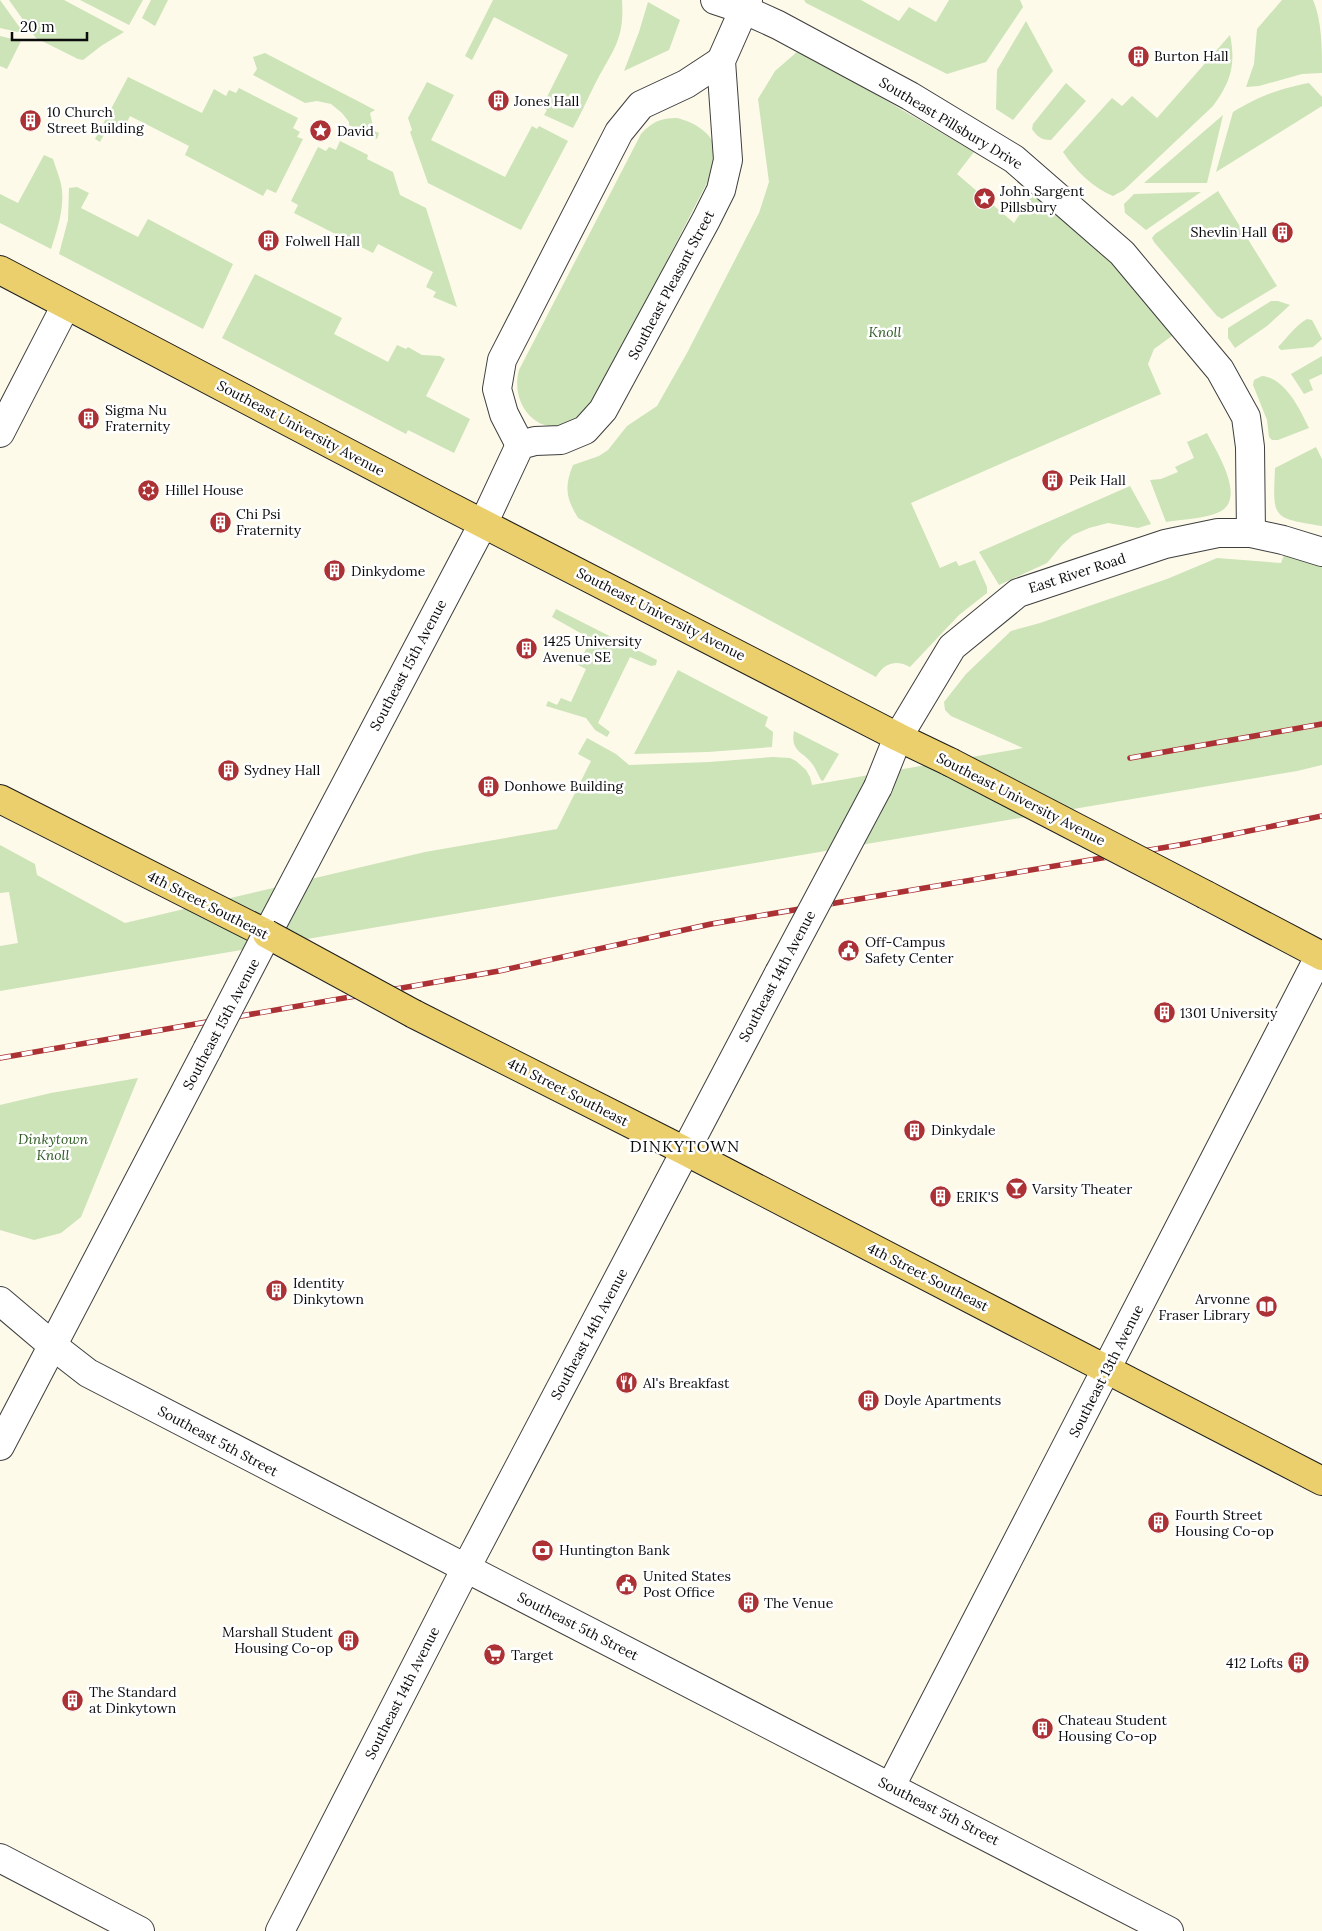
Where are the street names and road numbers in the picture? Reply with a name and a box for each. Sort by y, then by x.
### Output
street label: Southeast Pillsbury Drive [876,73,1026,173]
street label: Southeast Pleasant Street [624,207,718,363]
street label: Southeast University Avenue [214,376,388,480]
street label: East River Road [1026,549,1128,597]
street label: Southeast University Avenue [574,564,749,665]
street label: Southeast 15th Avenue [366,596,450,734]
street label: Southeast University Avenue [934,749,1109,850]
street label: 4th Street Southeast [144,867,272,944]
street label: Southeast 14th Avenue [735,907,819,1045]
street label: Southeast 15th Avenue [179,955,263,1093]
street label: 4th Street Southeast [504,1054,632,1131]
street label: 4th Street Southeast [864,1239,992,1316]
street label: Southeast 14th Avenue [547,1265,631,1403]
street label: Southeast 13th Avenue [1065,1301,1147,1440]
street label: Southeast 5th Street [155,1402,282,1481]
street label: Southeast 5th Street [514,1588,642,1665]
street label: Southeast 14th Avenue [361,1623,443,1762]
street label: Southeast 5th Street [875,1773,1003,1850]

